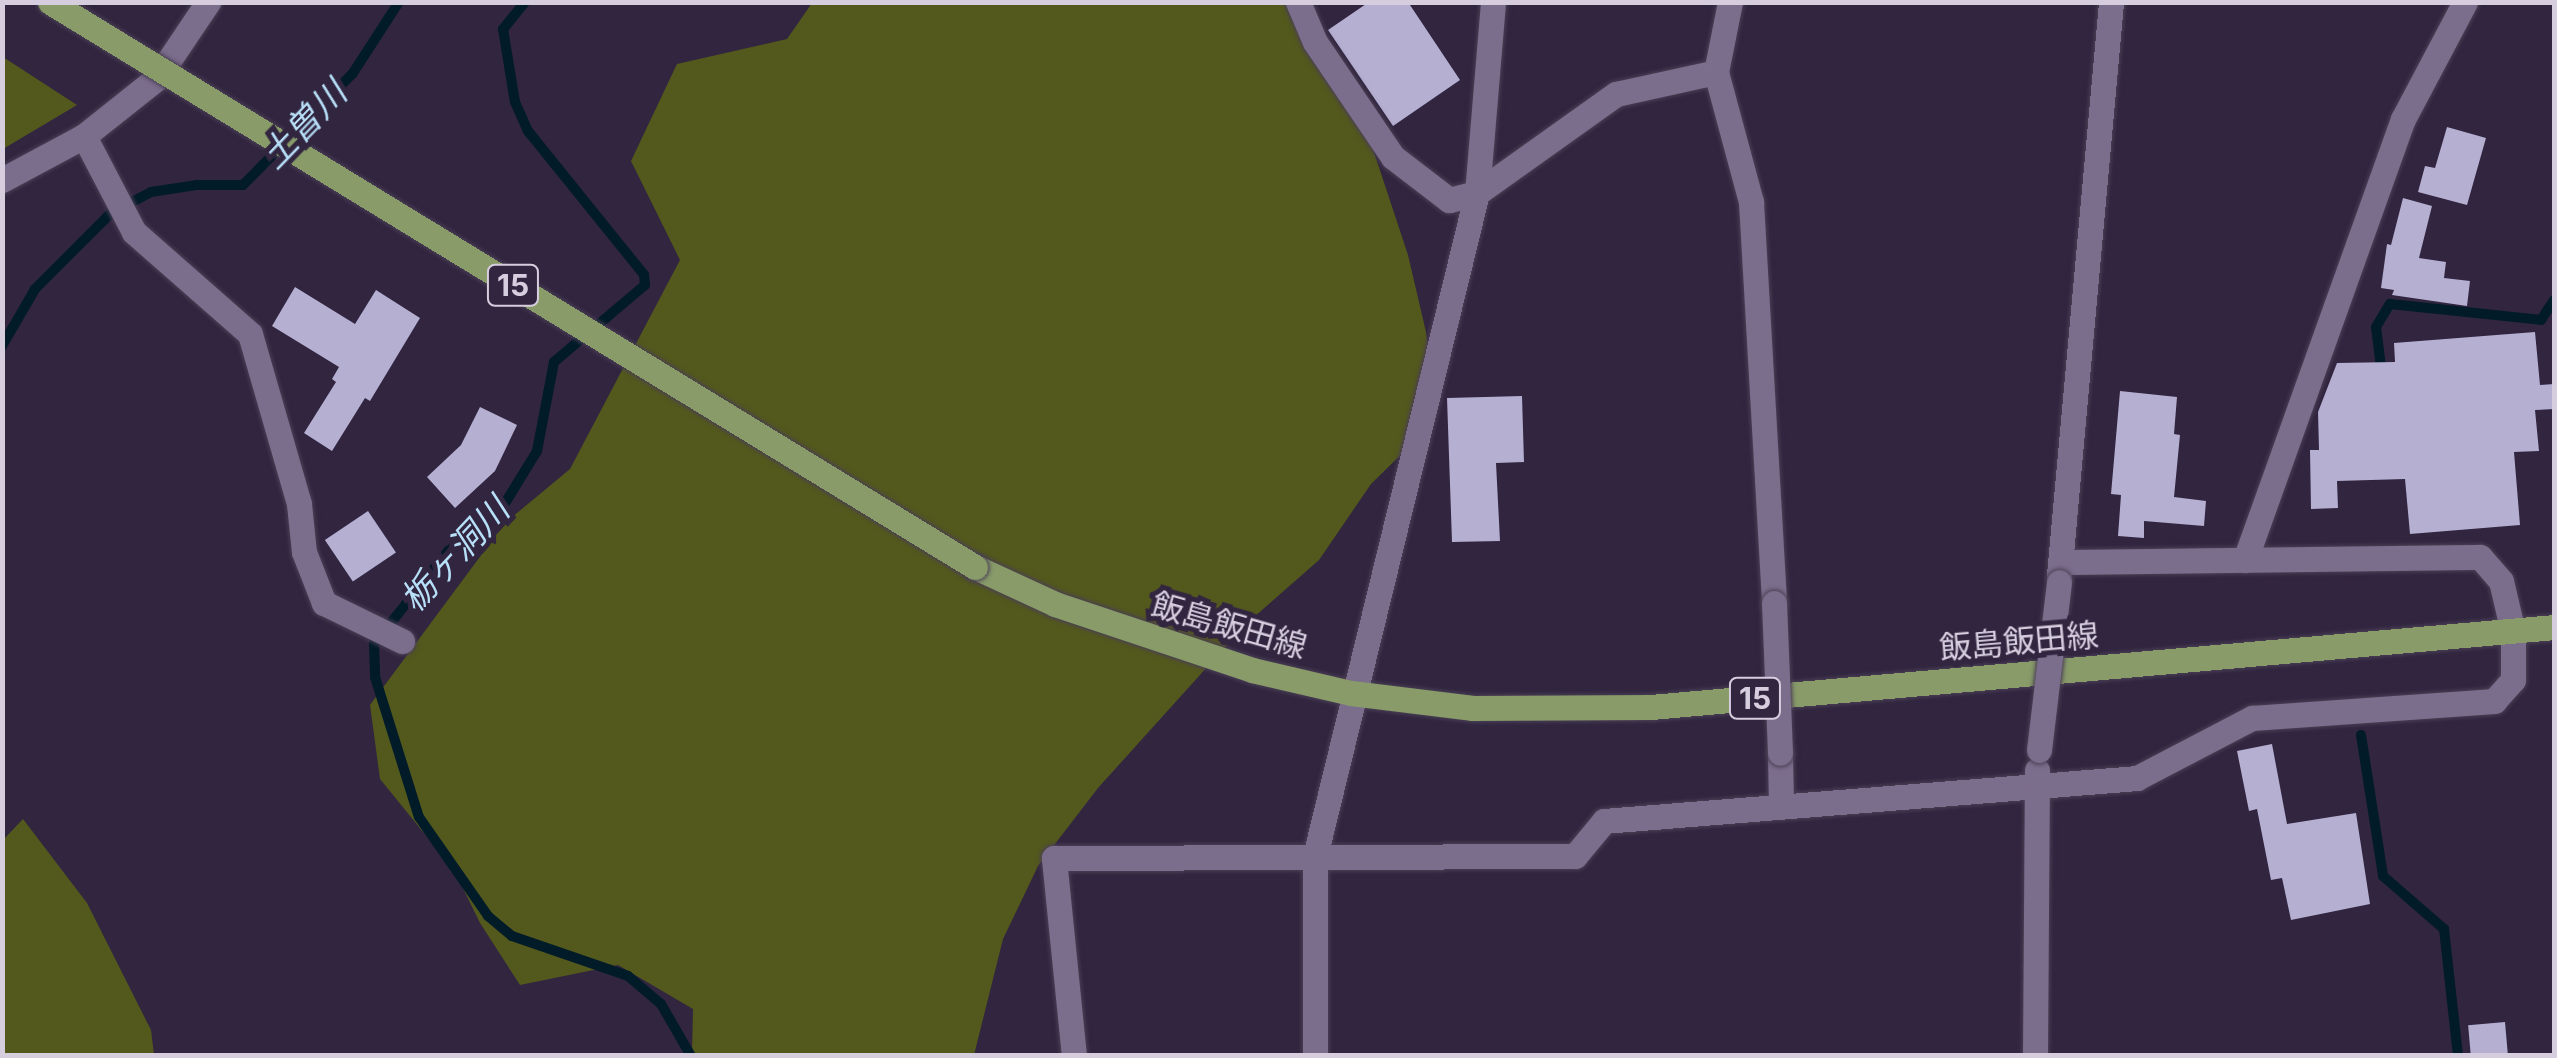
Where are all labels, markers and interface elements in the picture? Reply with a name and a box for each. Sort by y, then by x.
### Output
water label: 土曽川 [251,72,355,176]
road number: 15 [486,260,540,310]
water label: 栃ヶ洞川 [391,488,517,620]
street label: 飯島飯田線 [1147,585,1311,667]
street label: 飯島飯田線 [1938,616,2100,668]
road number: 15 [1728,673,1782,723]

